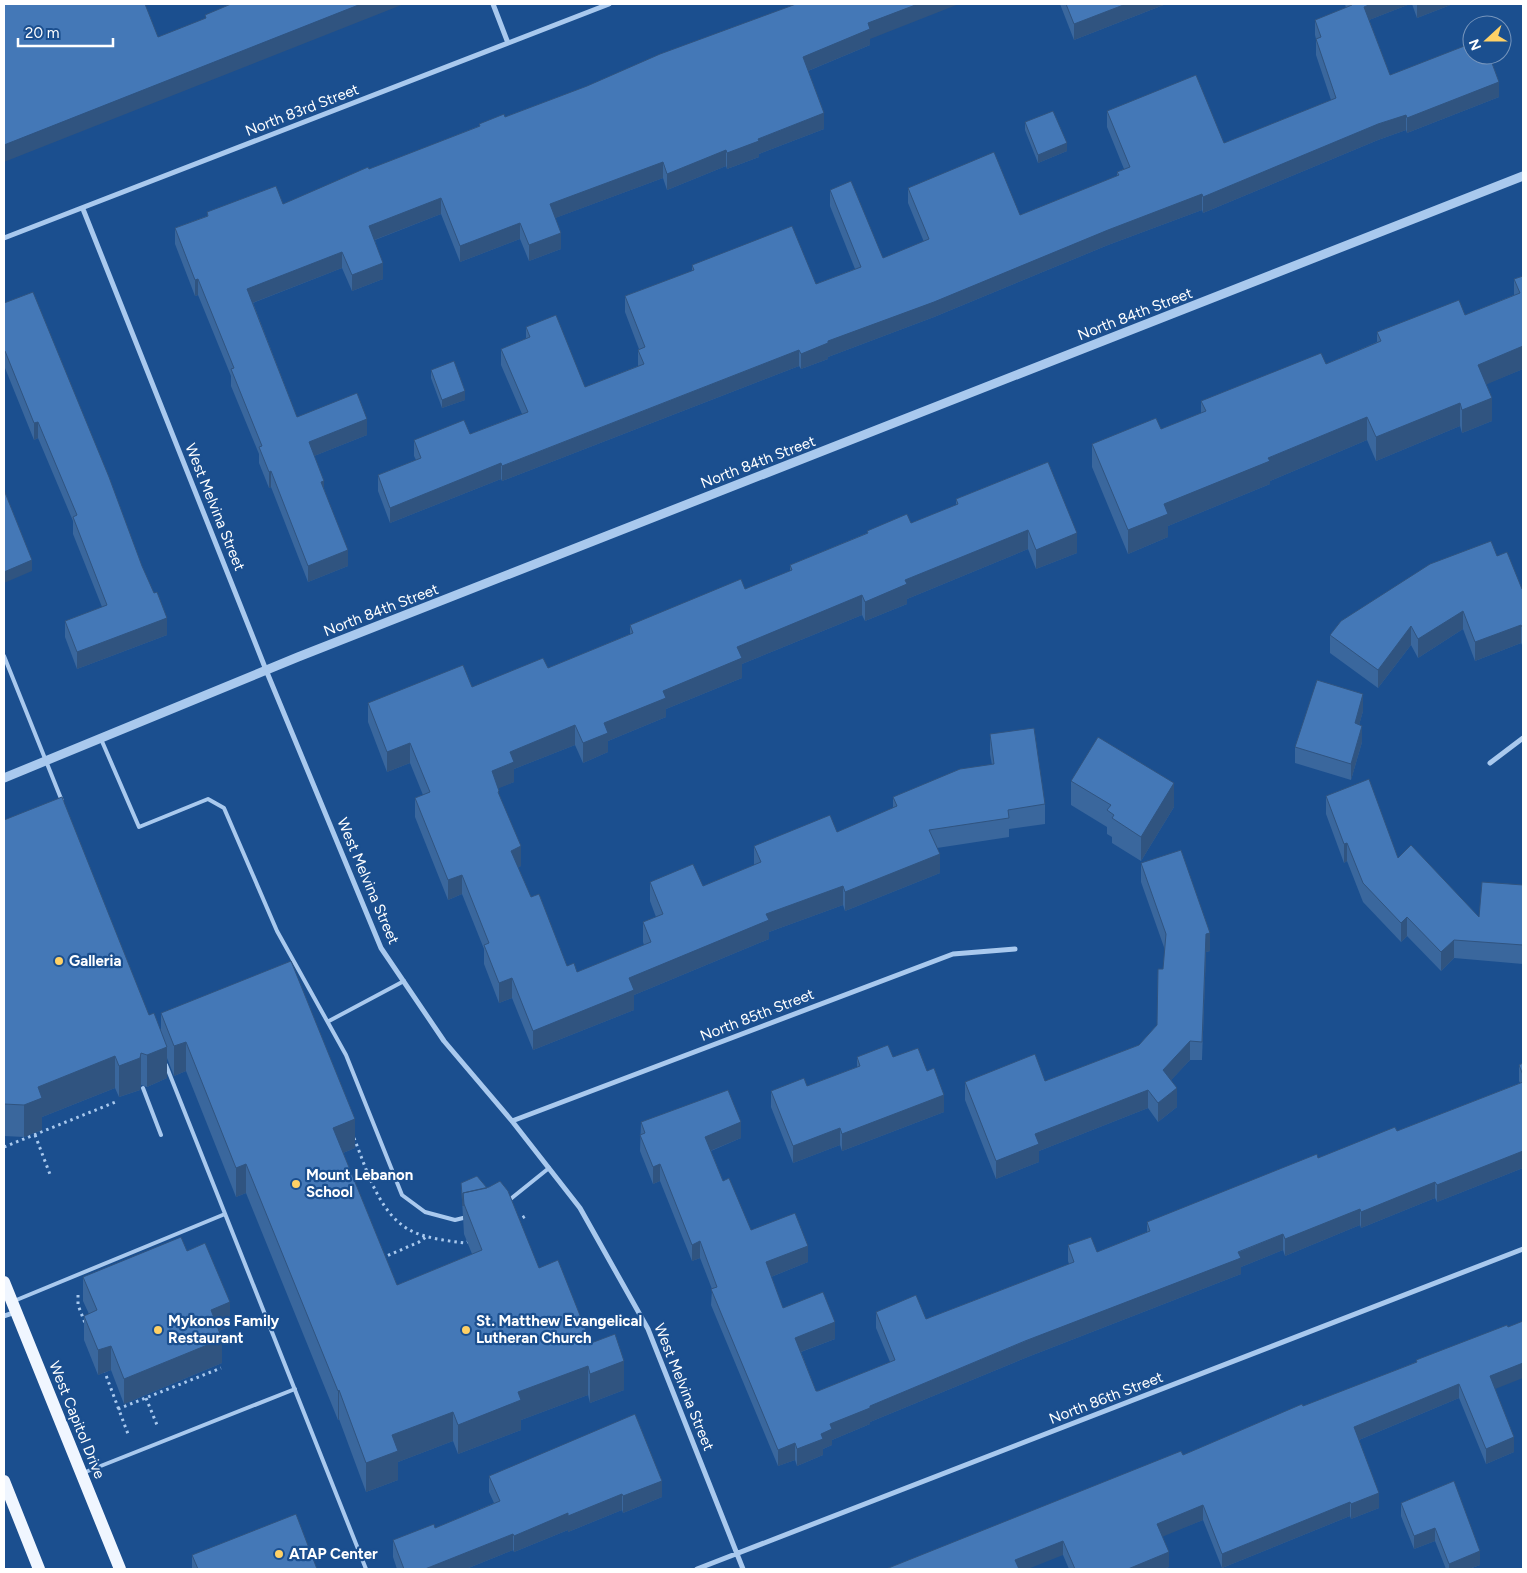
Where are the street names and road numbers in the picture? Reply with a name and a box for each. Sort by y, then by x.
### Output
street label: North 83rd Street [243,80,362,140]
street label: North 84th Street [1075,284,1195,344]
street label: North 84th Street [698,432,818,492]
street label: West Melvina Street [181,441,249,574]
street label: North 84th Street [321,580,441,640]
street label: West Melvina Street [333,815,403,947]
street label: North 85th Street [697,985,817,1045]
street label: West Melvina Street [650,1321,718,1454]
street label: West Capitol Drive [45,1359,109,1481]
street label: North 86th Street [1046,1368,1166,1428]

